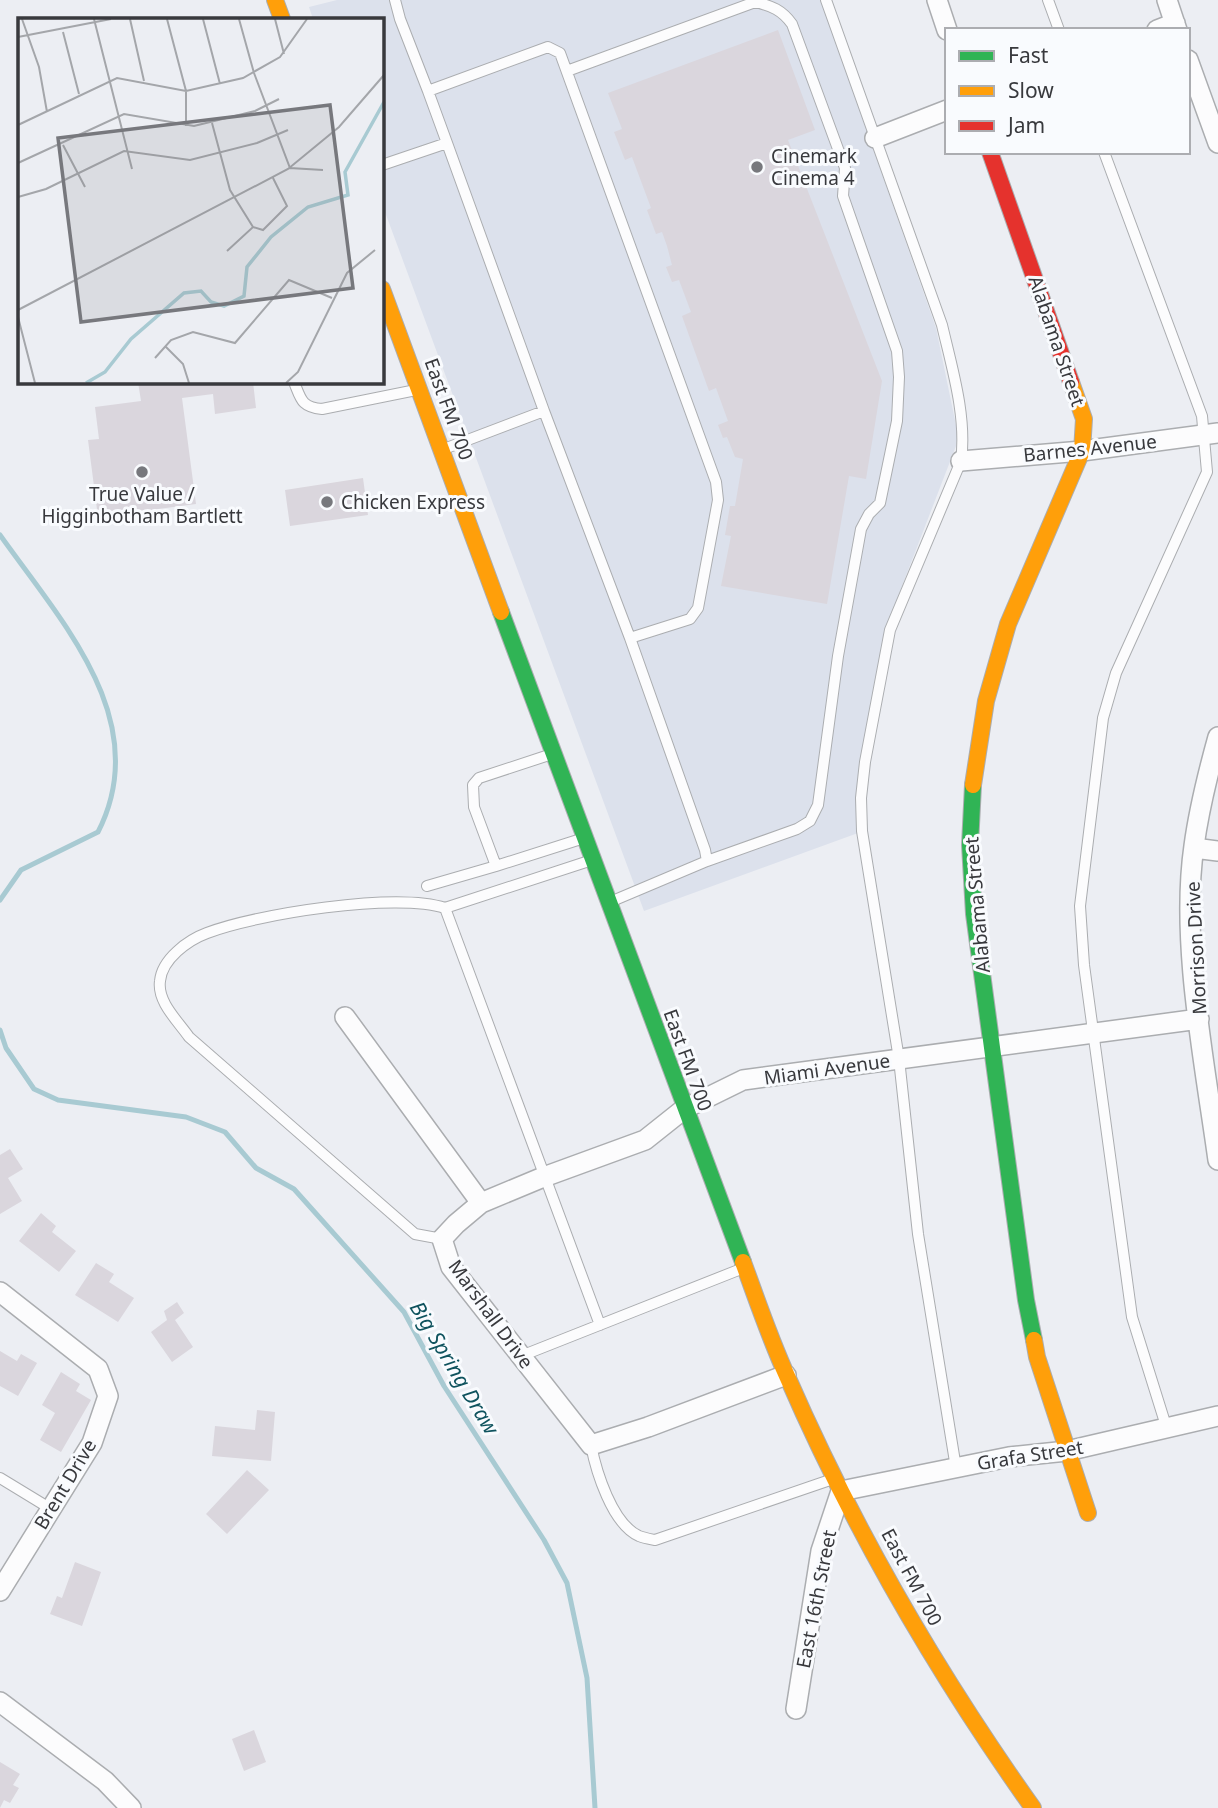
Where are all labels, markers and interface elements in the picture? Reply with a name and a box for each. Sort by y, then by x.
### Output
inset map [18,18,383,383]
legend [945,28,1190,154]
text: Fast [1008,41,1049,69]
text: Slow [1008,76,1054,104]
text: Jam [1006,111,1045,139]
place label: Cinemark Cinema 4 [771,143,857,191]
marker: Cinemark Cinema 4 [749,159,765,175]
street label: Alabama Street [1022,272,1092,410]
street label: East FM 700 [419,354,479,464]
street label: Barnes Avenue [1022,428,1158,468]
marker: True Value / Higginbotham Bartlett [134,464,150,480]
place label: True Value / Higginbotham Bartlett [41,481,243,529]
place label: Chicken Express [341,489,485,515]
marker: Chicken Express [319,494,335,510]
street label: Alabama Street [958,836,996,974]
street label: Morrison Drive [1180,881,1212,1015]
street label: East FM 700 [658,1005,718,1115]
street label: Miami Avenue [762,1047,892,1091]
street label: Marshall Drive [443,1254,539,1374]
water label: Big Spring Draw [404,1296,506,1440]
street label: Brent Drive [28,1434,102,1534]
street label: Grafa Street [975,1434,1085,1476]
street label: East FM 700 [875,1524,949,1630]
street label: East 16th Street [790,1527,842,1670]

